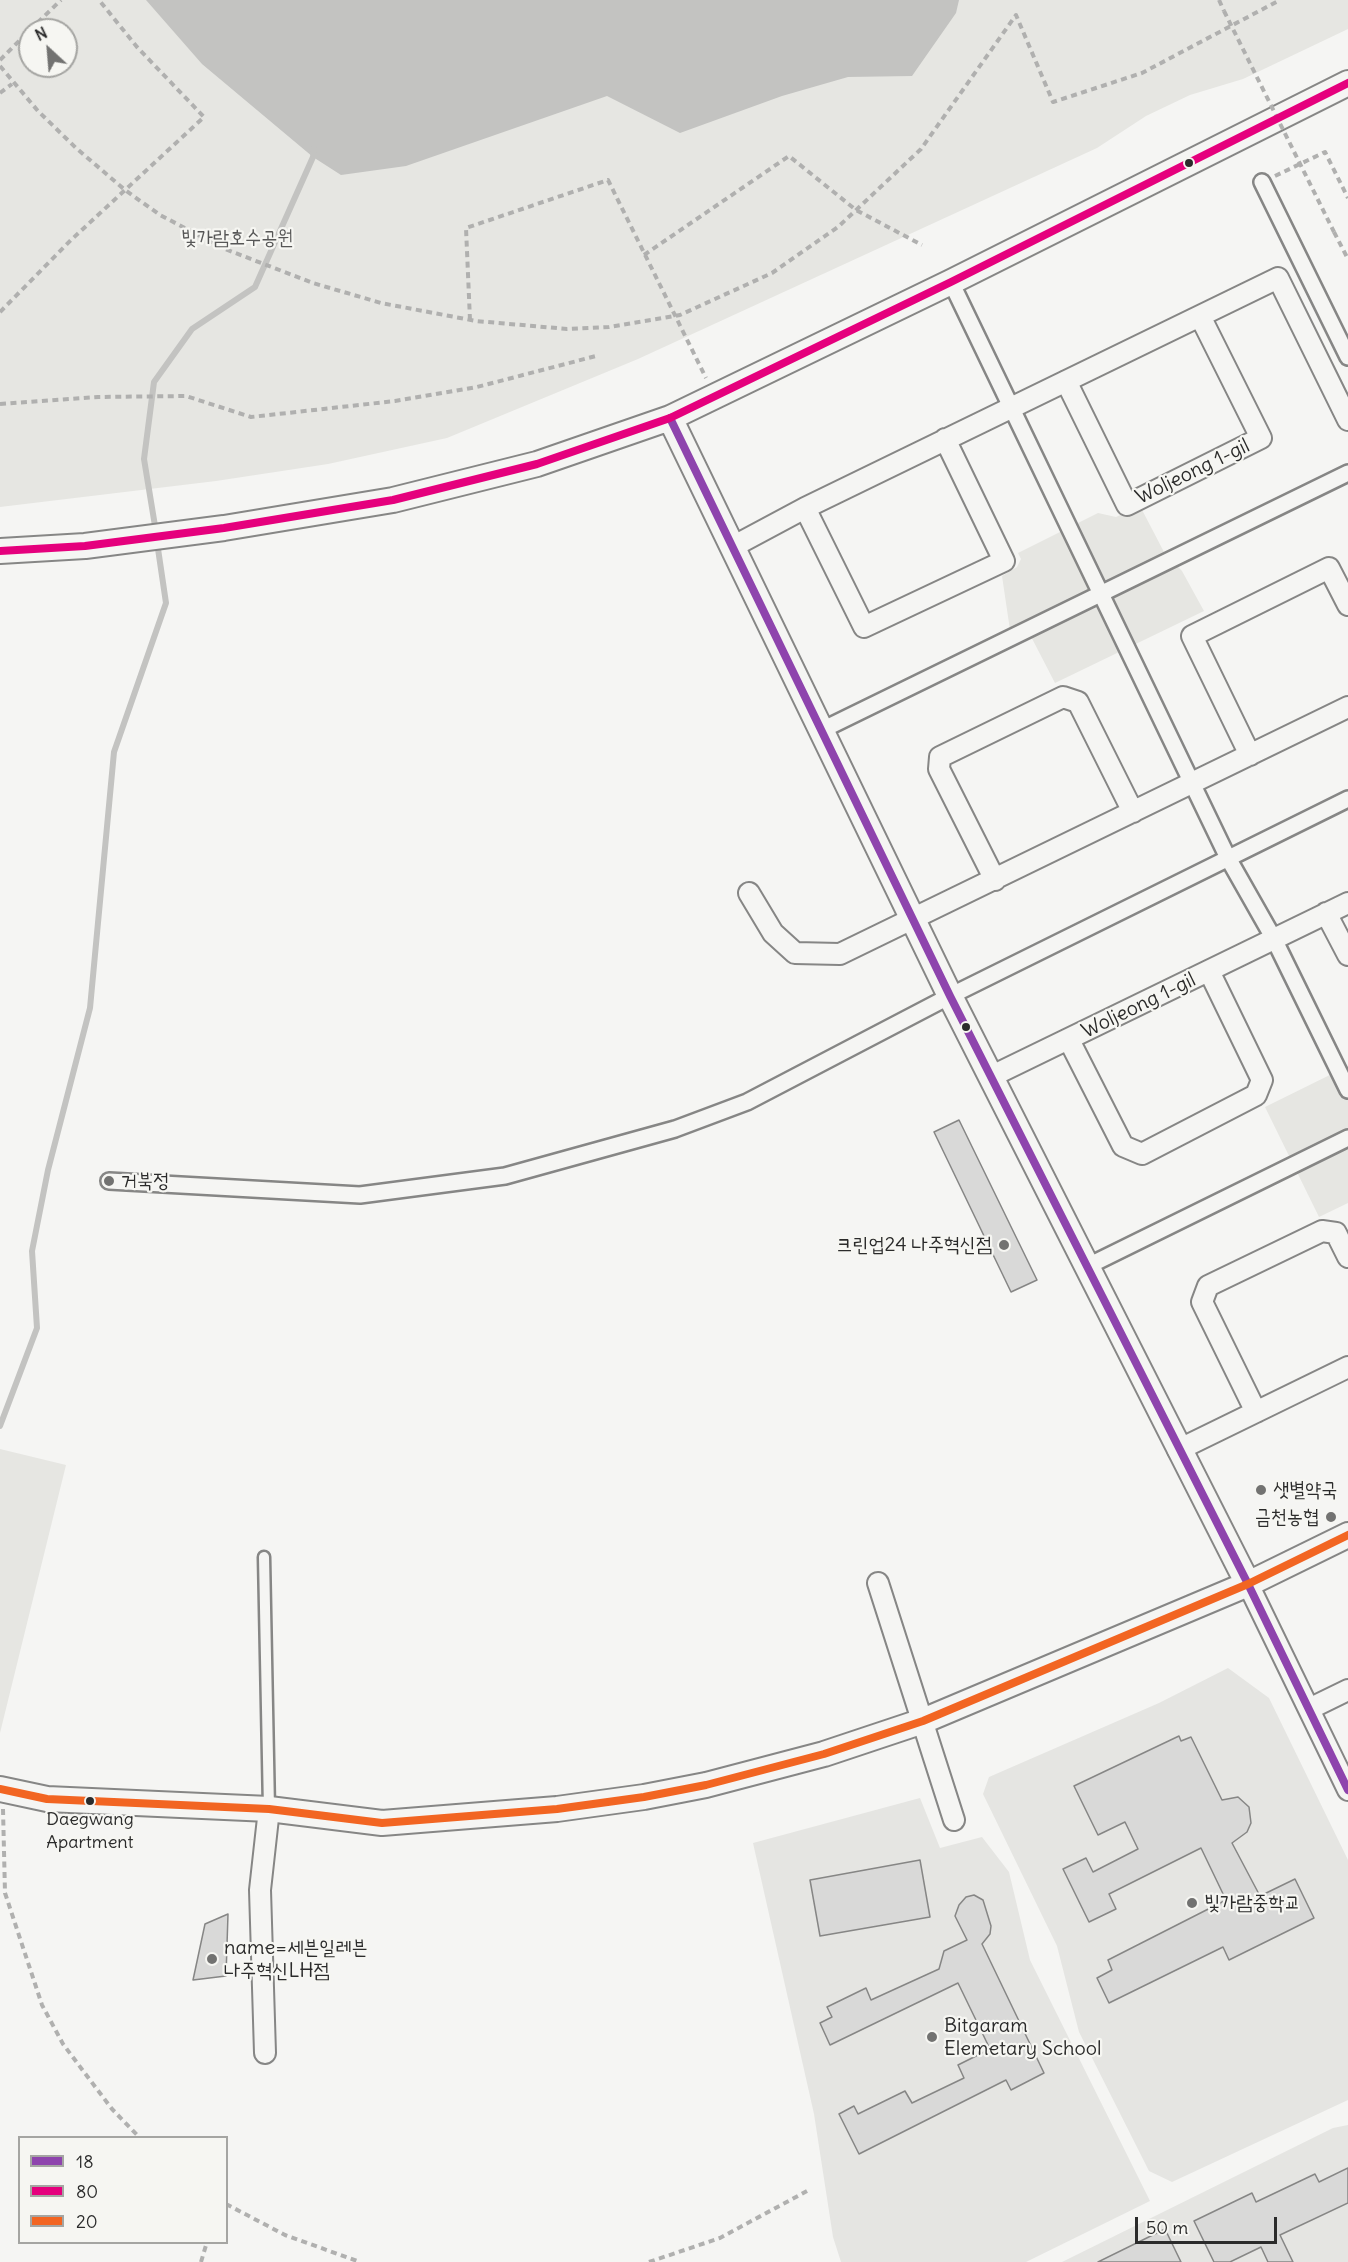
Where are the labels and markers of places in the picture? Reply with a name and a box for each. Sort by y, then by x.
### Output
unlabelled marker [1183,157,1195,169]
unlabelled marker [960,1021,972,1033]
place label: 거북정 [121,1169,169,1193]
marker: 거북정 [102,1174,116,1188]
place label: 크린업24 나주혁신점 [836,1233,992,1257]
marker: 크린업24 나주혁신점 [997,1238,1011,1252]
place label: 샛별약국 [1273,1478,1337,1502]
marker: 샛별약국 [1254,1483,1268,1497]
place label: 금천농협 [1255,1505,1319,1529]
marker: 금천농협 [1324,1510,1338,1524]
marker: Daegwang Apartment [84,1795,96,1807]
place label: Daegwang Apartment [46,1809,134,1852]
place label: 빛가람중학교 [1204,1891,1301,1915]
marker: 빛가람중학교 [1185,1896,1199,1910]
place label: name=세븐일레븐 나주혁신LH점 [224,1936,368,1983]
marker: name=세븐일레븐 나주혁신LH점 [205,1952,219,1966]
place label: Bitgaram Elemetary School [944,2014,1102,2061]
marker: Bitgaram Elemetary School [925,2030,939,2044]

